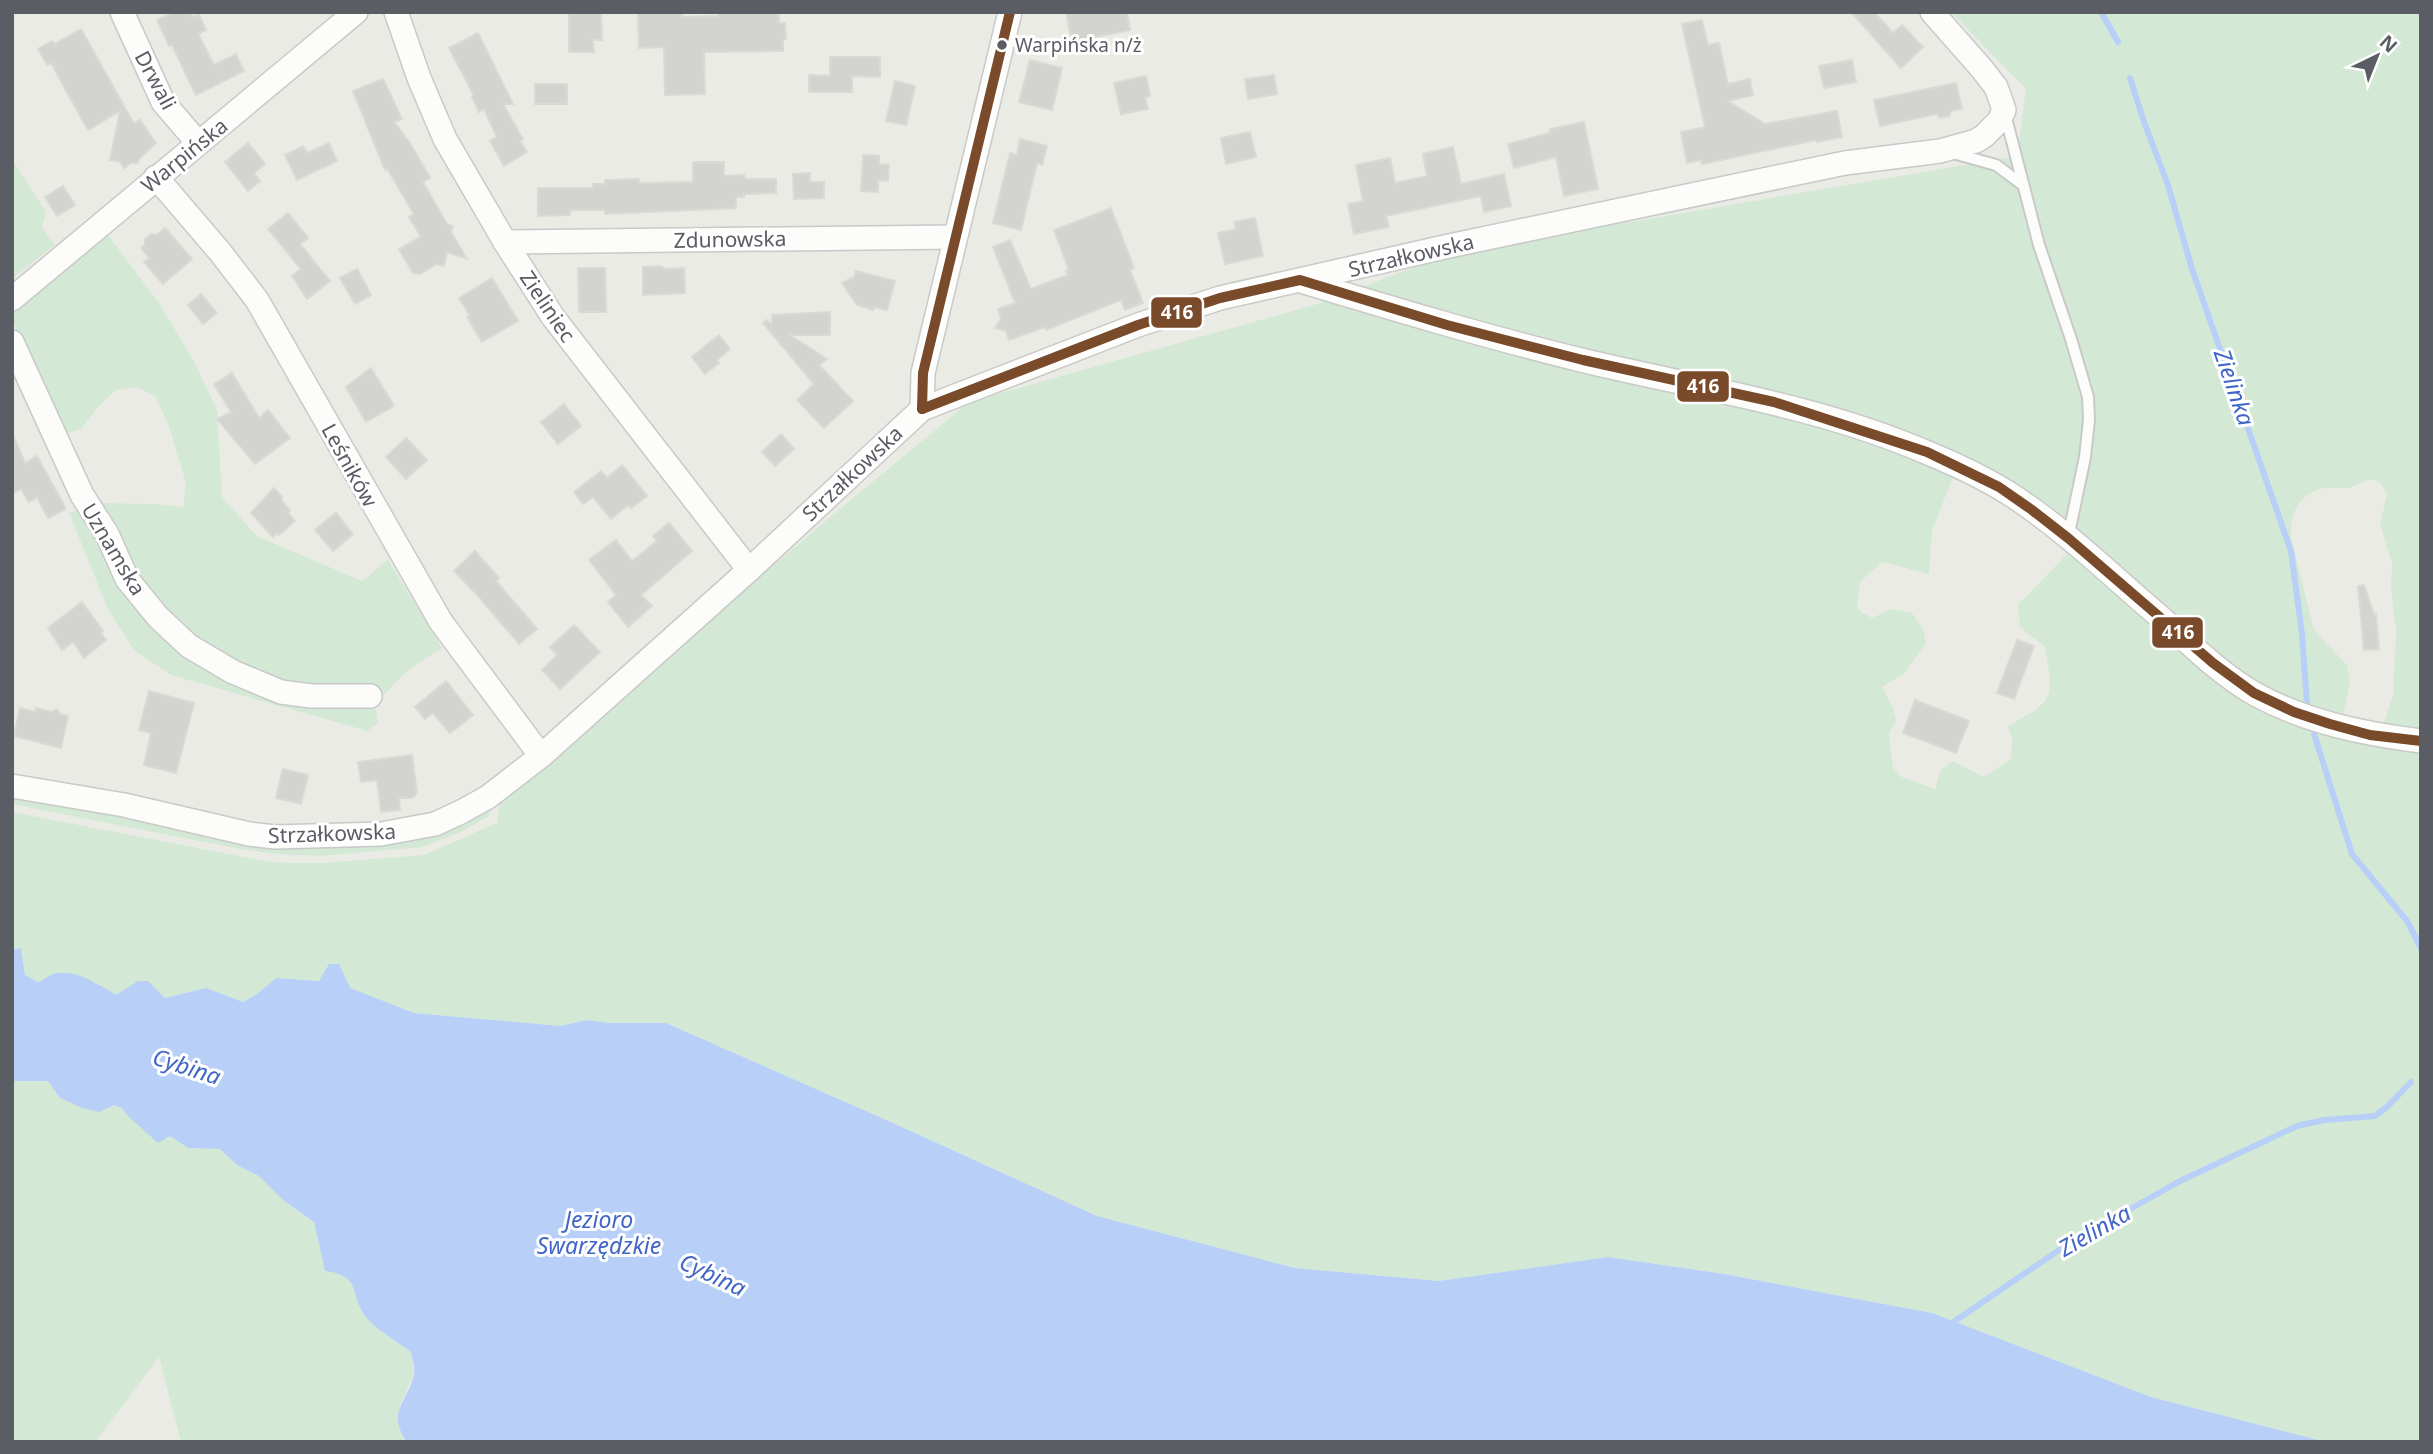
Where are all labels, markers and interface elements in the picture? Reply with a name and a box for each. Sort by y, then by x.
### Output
north arrow [2342,21,2412,91]
text: N [2374,29,2403,58]
place label: Warpińska n/ż [1015,32,1142,58]
marker: Warpińska n/ż [995,38,1009,52]
street label: Drwali [129,46,183,114]
street label: Warpińska [135,111,233,199]
street label: Zdunowska [673,224,787,254]
street label: Strzałkowska [1346,227,1476,283]
street label: Zieliniec [514,265,582,347]
line badge: 416 [1150,296,1203,329]
text: 416 [1161,299,1193,325]
water label: Zielinka [2207,343,2263,430]
line badge: 416 [1676,370,1730,403]
text: 416 [1687,373,1719,399]
street label: Leśników [316,418,385,512]
street label: Strzałkowska [796,419,908,527]
street label: Uznamska [76,498,152,600]
line badge: 416 [2151,616,2204,649]
text: 416 [2162,619,2194,645]
street label: Strzałkowska [268,817,396,849]
water label: Cybina [149,1040,225,1092]
water label: Zielinka [2051,1196,2136,1264]
water label: Jezioro Swarzędzkie [537,1203,661,1261]
water label: Cybina [675,1245,751,1303]

